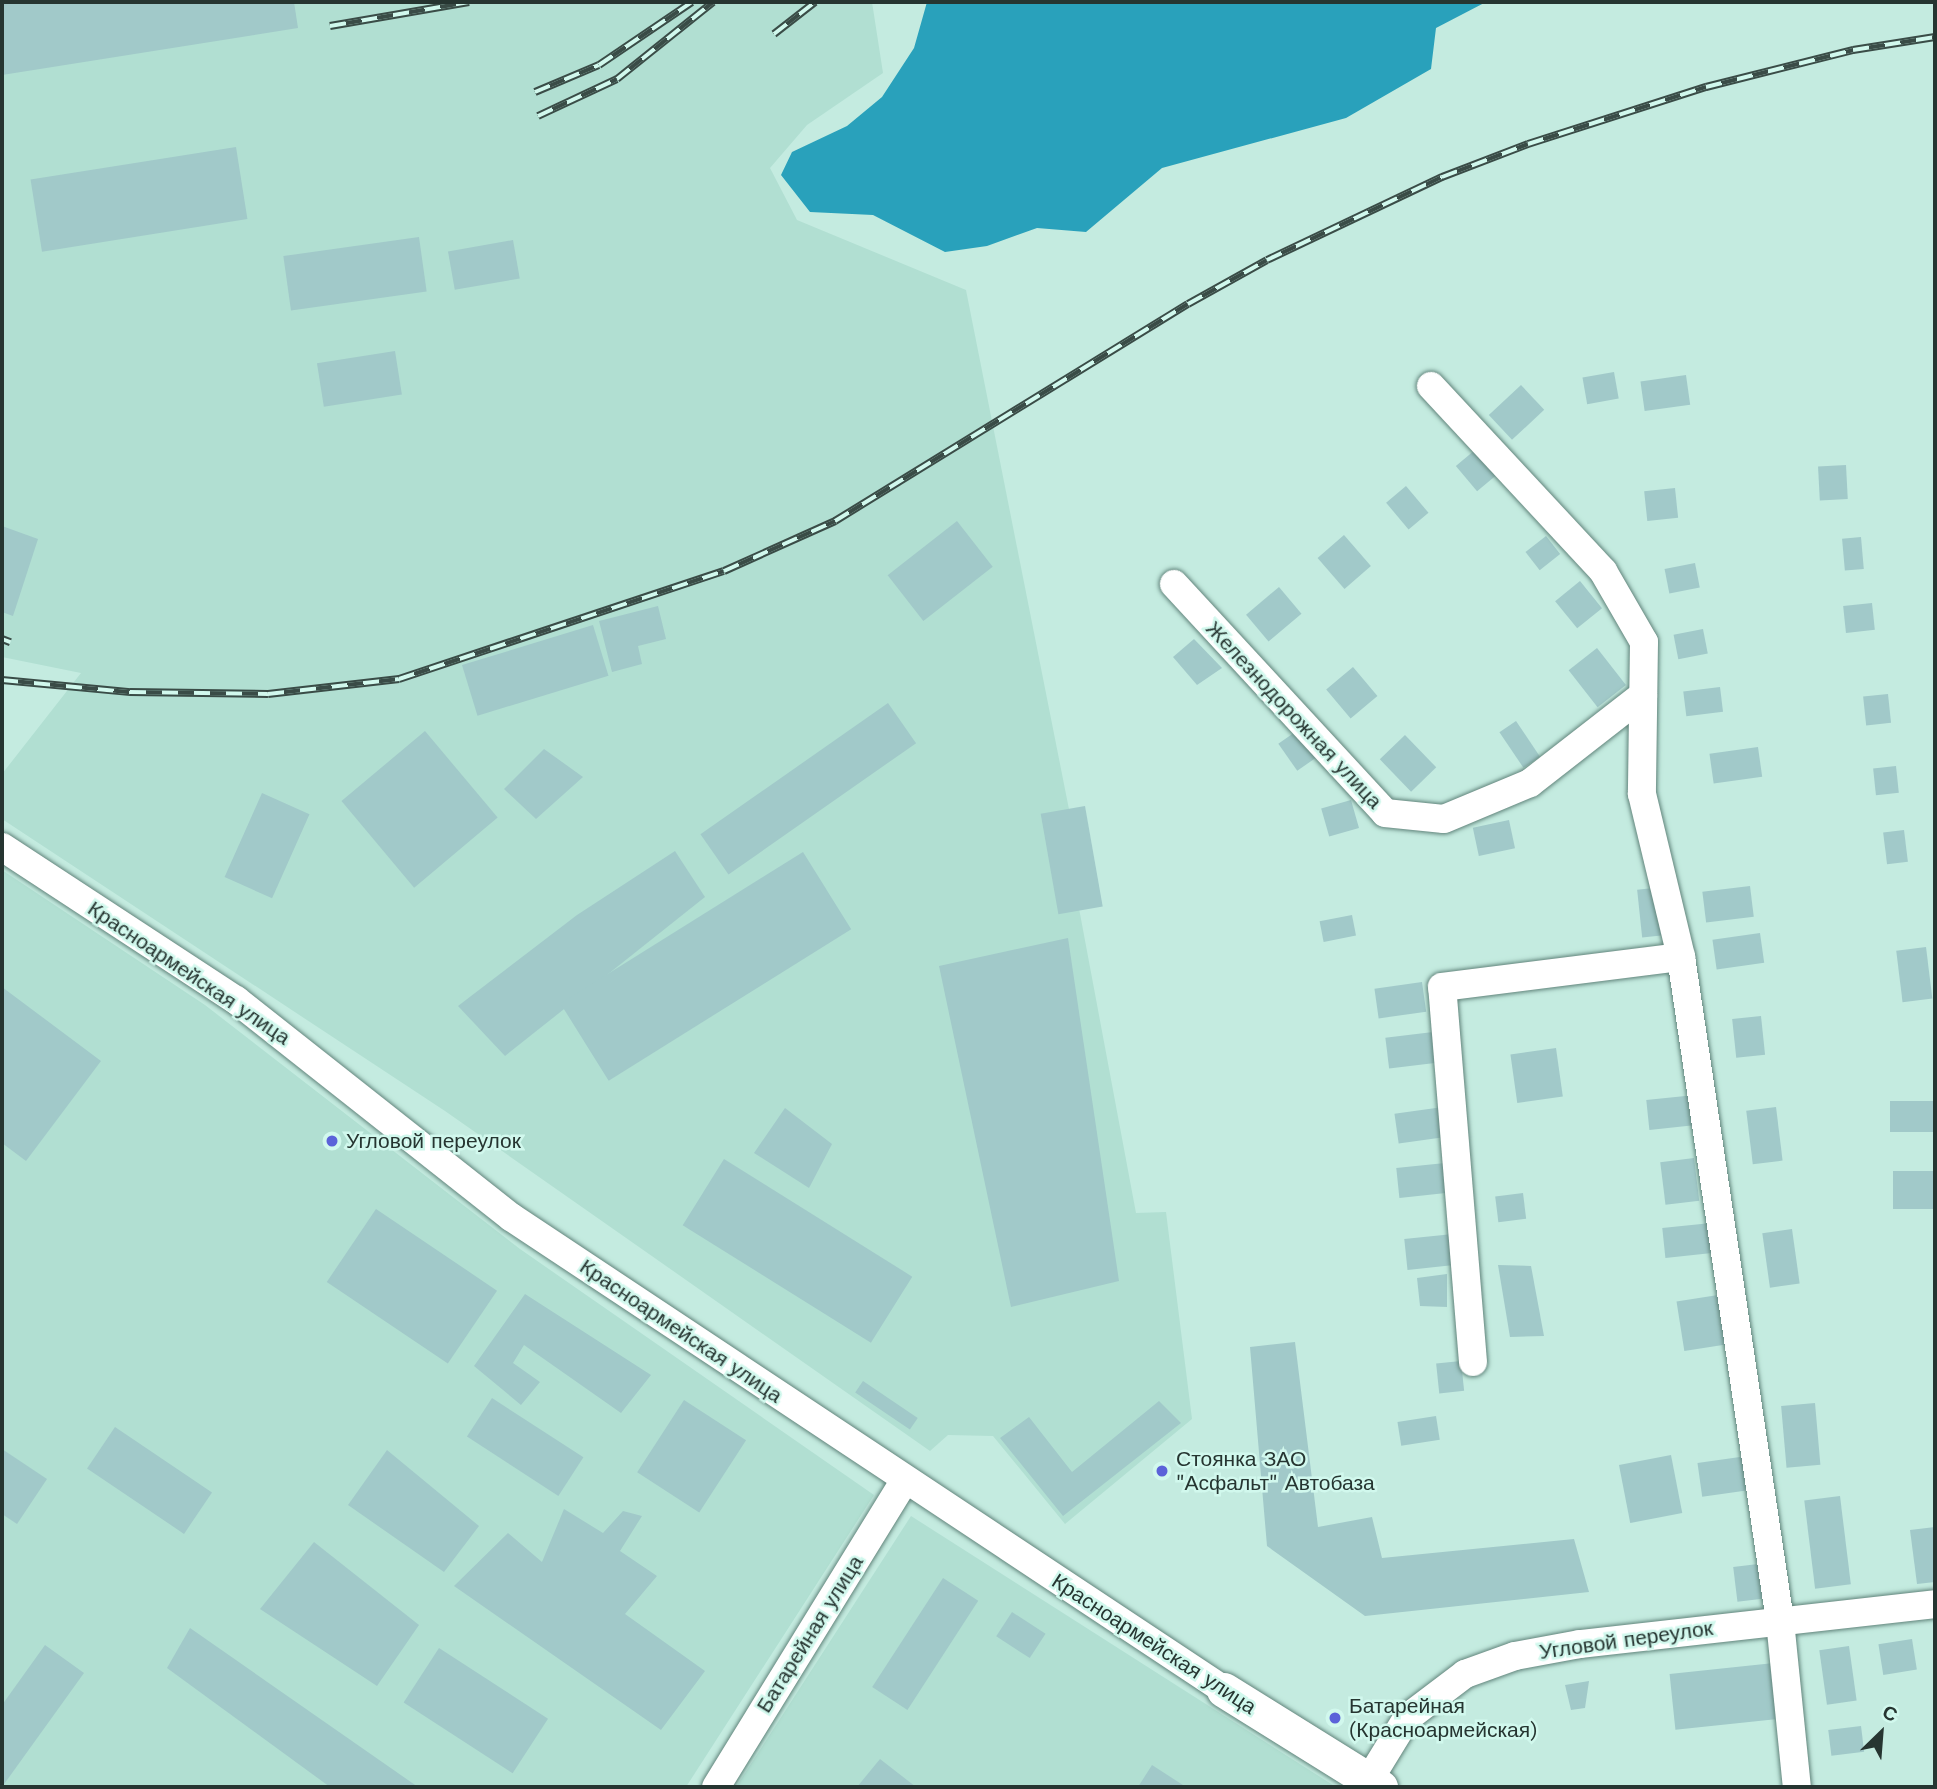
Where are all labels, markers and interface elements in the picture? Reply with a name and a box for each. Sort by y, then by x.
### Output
street label: Железнодорожная улица [1201,616,1387,814]
street label: Красноармейская улица [83,896,295,1050]
place label: Угловой переулок [346,1128,521,1154]
marker: Угловой переулок [324,1133,340,1149]
street label: Красноармейская улица [575,1254,787,1408]
place label: Стоянка ЗАО "Асфальт" Автобаза [1176,1446,1375,1496]
marker: Стоянка ЗАО "Асфальт" Автобаза [1154,1463,1170,1479]
street label: Батарейная улица [751,1551,869,1717]
street label: Красноармейская улица [1047,1568,1261,1720]
street label: Угловой переулок [1538,1615,1714,1665]
place label: Батарейная (Красноармейская) [1349,1693,1537,1743]
north arrow [1846,1698,1916,1768]
text: С [1879,1700,1901,1727]
marker: Батарейная (Красноармейская) [1327,1710,1343,1726]

